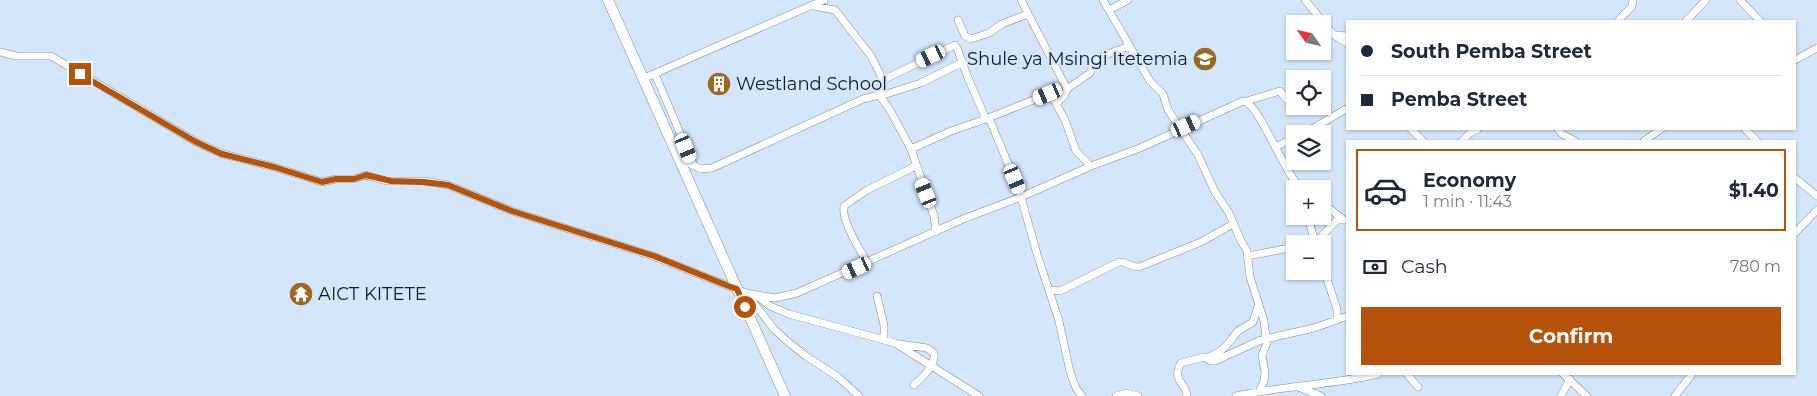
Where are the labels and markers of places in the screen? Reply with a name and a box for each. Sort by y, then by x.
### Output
school or university icon: Shule ya Msingi Itetemia [1192,46,1218,72]
place label: Shule ya Msingi Itetemia [967,48,1188,70]
building icon: Westland School [706,71,732,97]
place label: Westland School [736,73,887,95]
temple icon: AICT KITETE [288,281,314,307]
place label: AICT KITETE [318,283,427,305]

